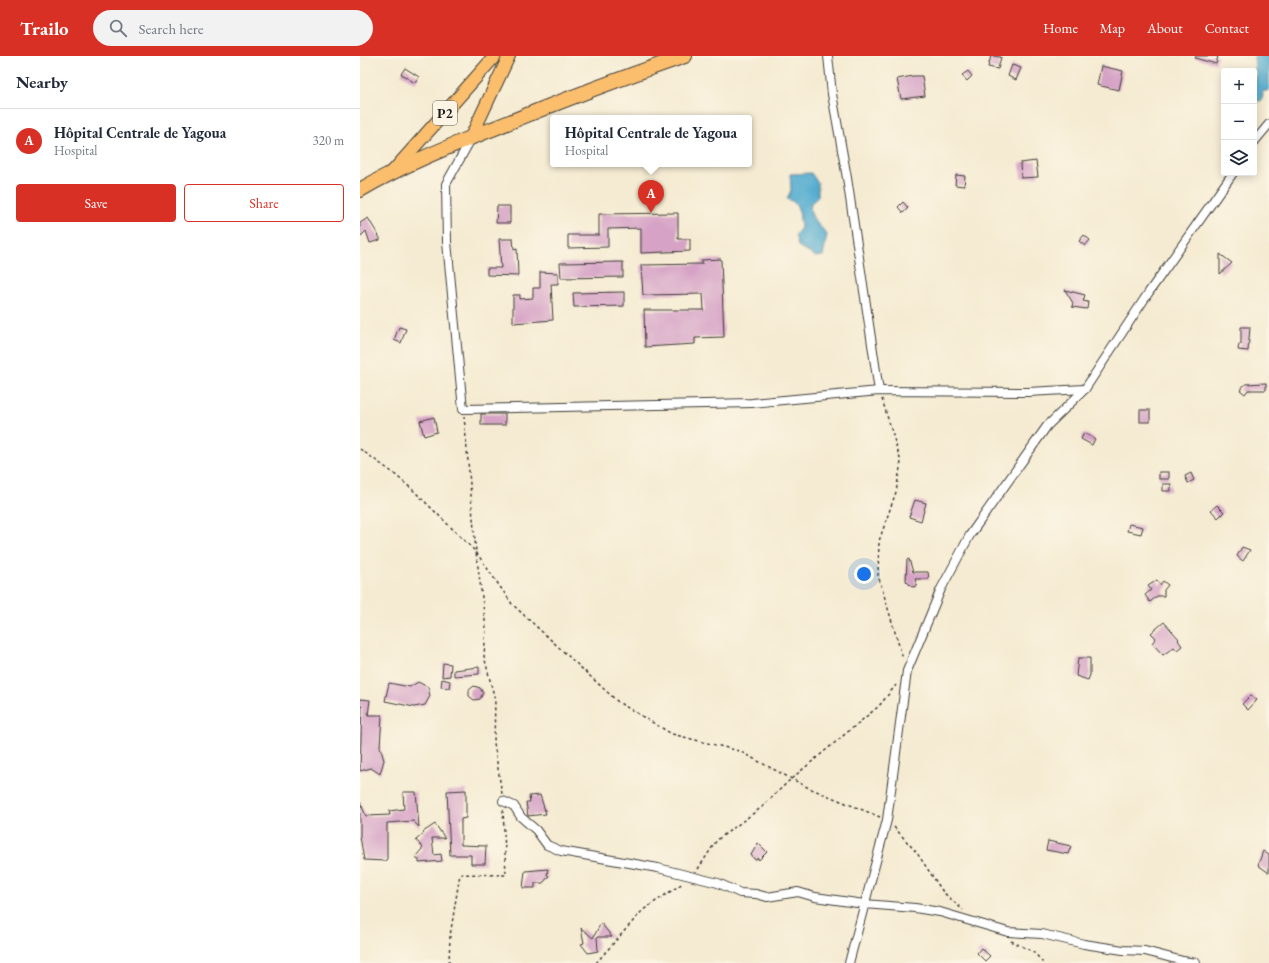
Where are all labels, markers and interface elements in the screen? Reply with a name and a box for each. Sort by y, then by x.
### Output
search box [93,10,373,46]
text: Trailo [20,16,69,41]
icon: search [107,17,129,39]
text: Search here [139,19,204,38]
text: Home [1043,19,1078,37]
text: Map [1100,19,1125,37]
text: About [1147,19,1183,37]
text: Contact [1205,19,1249,37]
map controls [1221,68,1257,176]
button: + [1221,68,1257,104]
text: Nearby [16,71,68,93]
road number: P2 [433,101,457,125]
button: − [1221,104,1257,140]
popup [550,115,752,167]
text: Hôpital Centrale de Yagoua [54,123,226,142]
text: Hôpital Centrale de Yagoua [565,123,737,142]
text: A [24,132,34,149]
text: 320 m [313,132,344,149]
button: layers [1221,140,1257,176]
text: Hospital [54,142,98,159]
text: Hospital [565,142,608,159]
pin: A [638,180,664,213]
button: Save [16,184,176,222]
button: Share [184,184,344,222]
your location [854,564,874,584]

